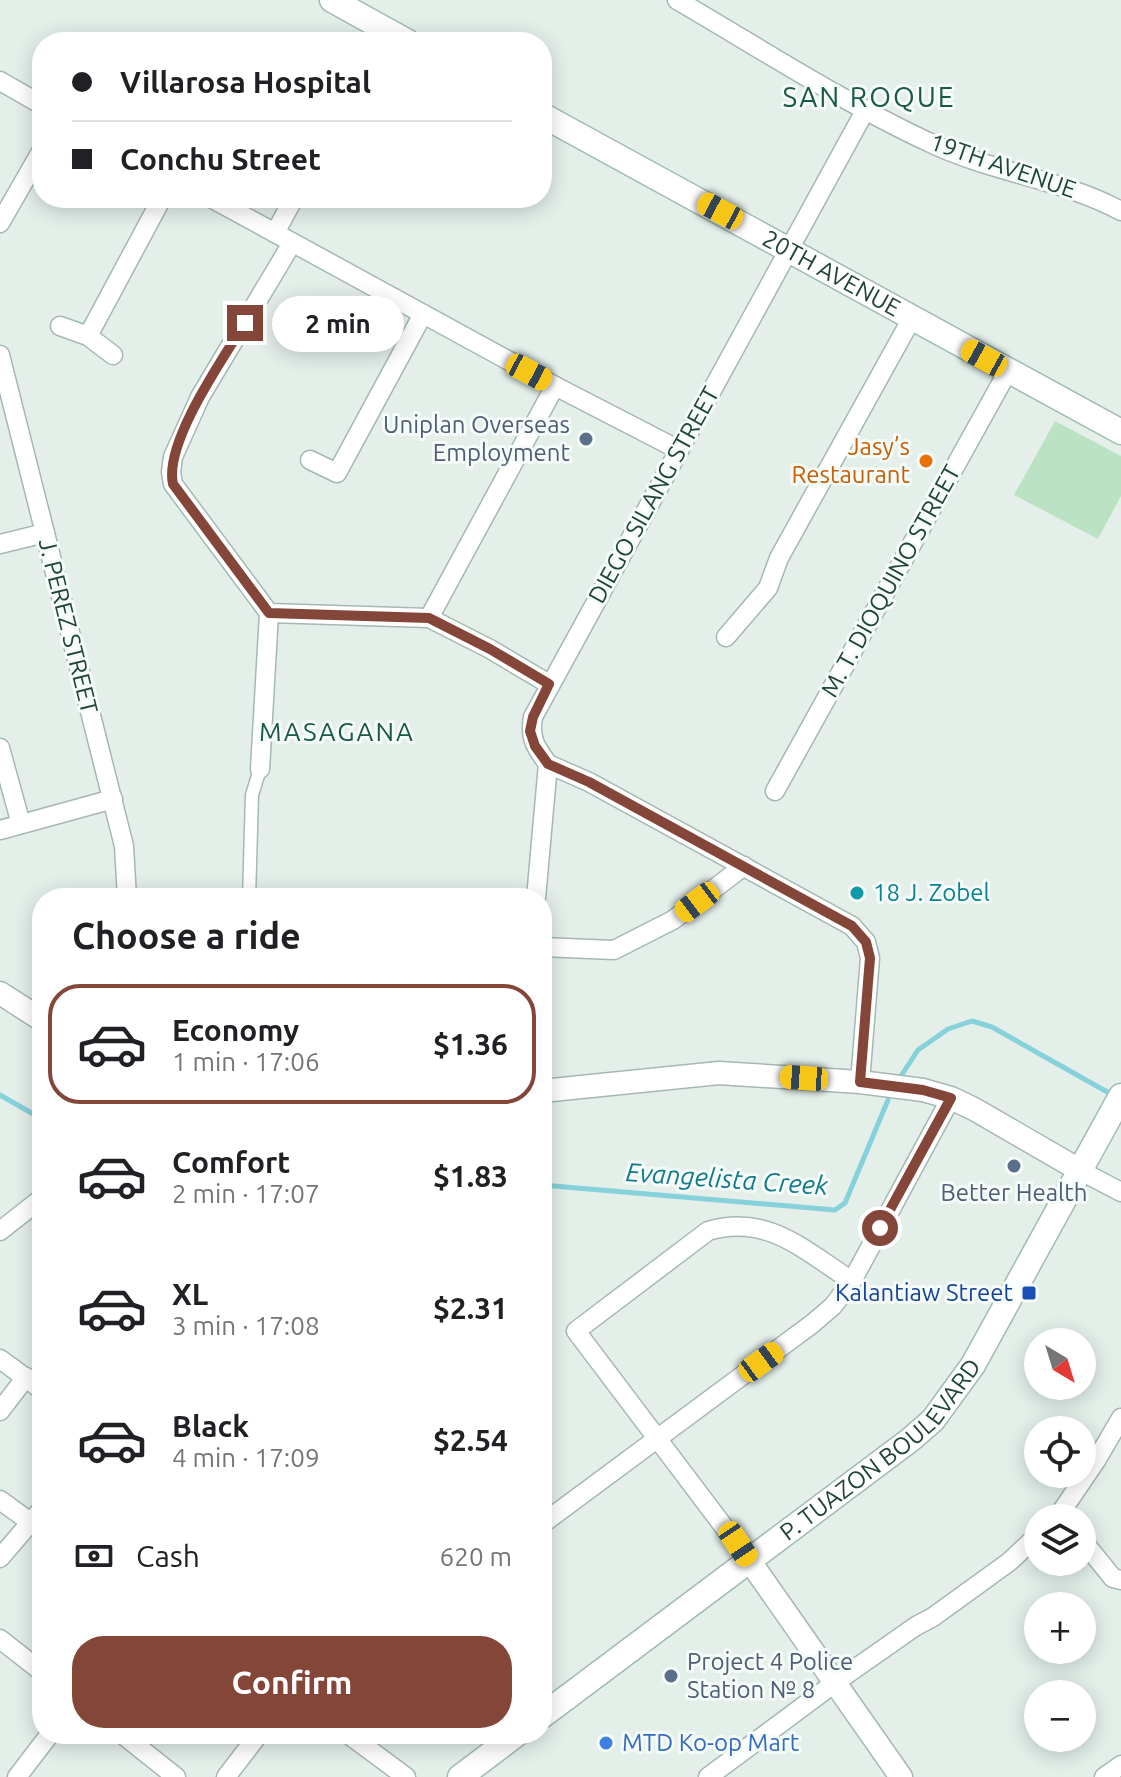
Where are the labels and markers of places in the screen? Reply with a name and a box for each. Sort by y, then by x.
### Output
place label: Uniplan Overseas Employment [383,411,571,466]
marker: Uniplan Overseas Employment [577,430,595,448]
place label: Jasy’s Restaurant [791,433,911,488]
marker: Jasy’s Restaurant [917,452,935,470]
place label: 18 J. Zobel [873,879,990,906]
marker: 18 J. Zobel [848,884,866,902]
marker: Better Health [1005,1157,1023,1175]
place label: Better Health [941,1179,1087,1206]
place label: Kalantiaw Street [835,1279,1014,1306]
marker: Kalantiaw Street [1020,1284,1038,1302]
place label: Project 4 Police Station № 8 [687,1648,853,1703]
marker: Project 4 Police Station № 8 [662,1667,680,1685]
place label: MTD Ko-op Mart [622,1729,800,1756]
marker: MTD Ko-op Mart [597,1734,615,1752]

